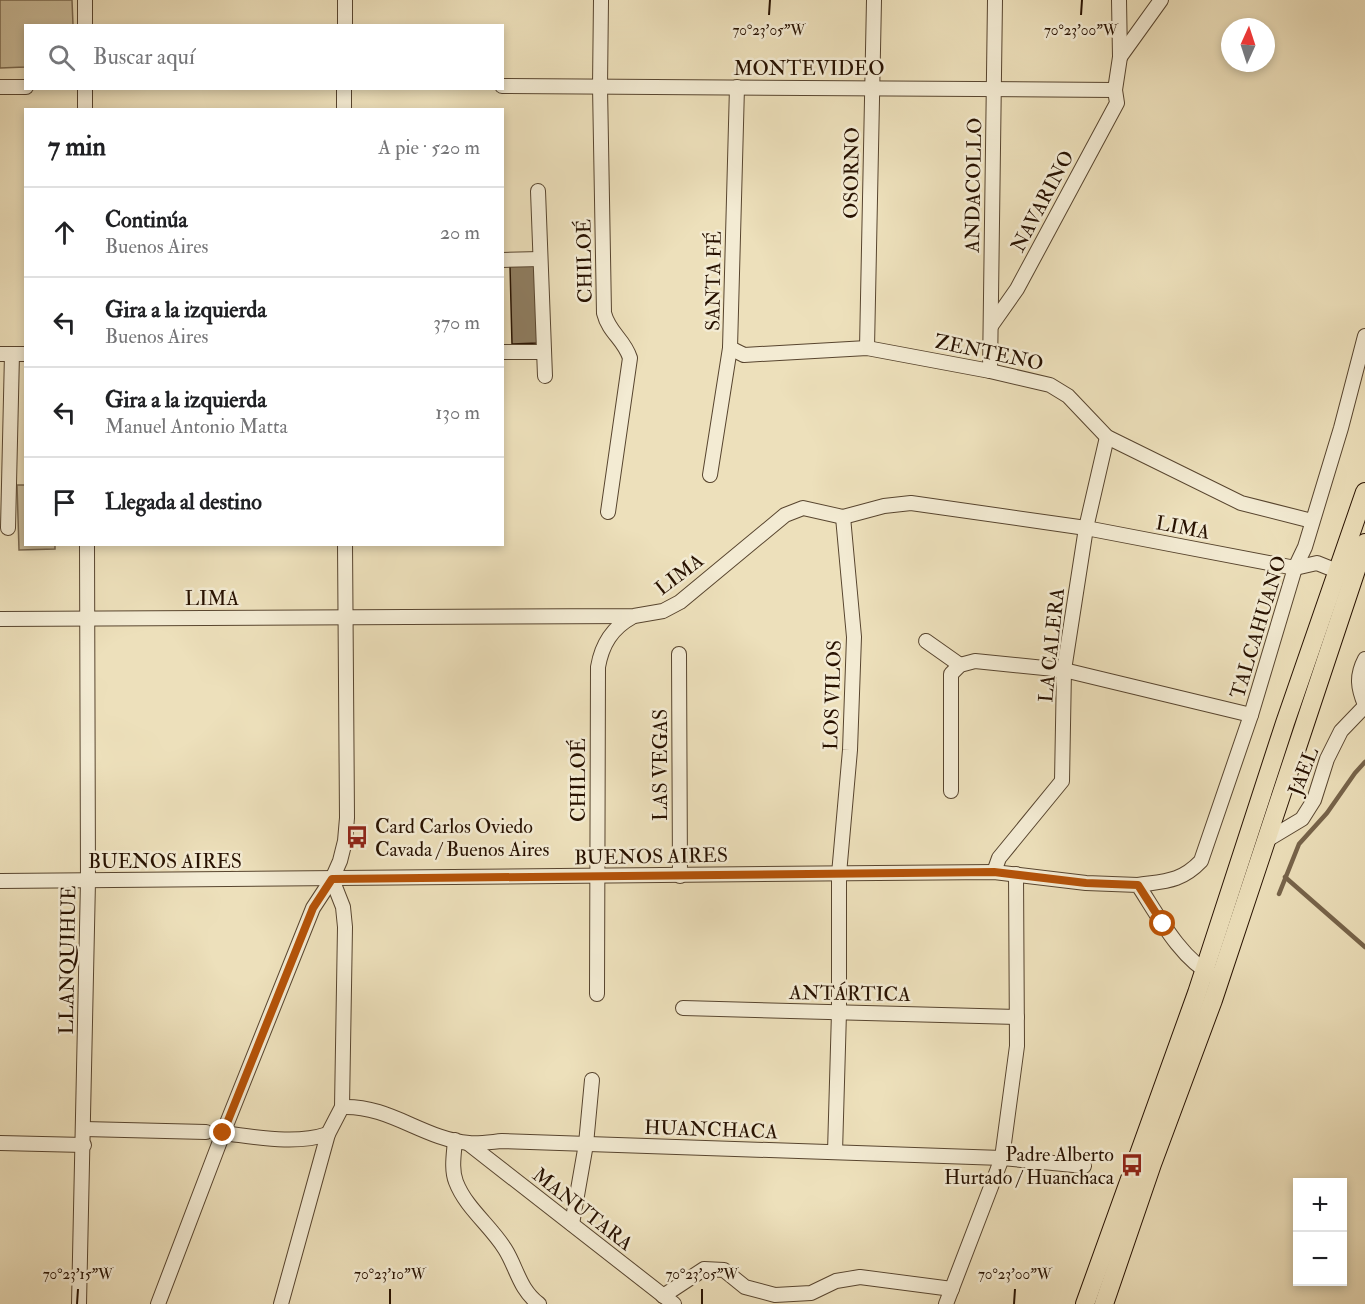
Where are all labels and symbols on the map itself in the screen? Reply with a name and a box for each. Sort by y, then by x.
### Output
north arrow [1221,18,1275,72]
text: 70°23'05"W [732,21,806,40]
text: 70°23'00"W [1044,21,1119,40]
street label: MONTEVIDEO [733,56,885,81]
street label: ANDACOLLO [960,117,987,254]
street label: OSORNO [838,127,865,219]
street label: NAVARINO [1005,146,1080,256]
street label: CHILOÉ [570,219,598,303]
street label: SANTA FÉ [699,231,727,331]
street label: ZENTENO [932,329,1046,376]
street label: LIMA [1154,510,1212,545]
street label: LIMA [650,548,709,601]
street label: TALCAHUANO [1225,553,1292,702]
street label: LIMA [185,586,240,611]
street label: LA CALERA [1033,586,1070,704]
street label: LOS VILOS [818,640,847,750]
street label: LAS VEGAS [648,709,673,821]
street label: CHILOÉ [565,738,591,822]
street label: JAEL [1282,743,1325,800]
place label: Card Carlos Oviedo Cavada / Buenos Aires [375,814,549,862]
bus stop icon: Card Carlos Oviedo Cavada / Buenos Aires [344,824,370,850]
street label: BUENOS AIRES [574,843,728,870]
street label: BUENOS AIRES [88,849,242,874]
street label: LLANQUIHUE [54,885,81,1035]
route start [1149,910,1175,936]
street label: ANTÁRTICA [788,979,911,1007]
street label: HUANCHACA [644,1115,779,1144]
route end [209,1119,235,1145]
place label: Padre Alberto Hurtado / Huanchaca [944,1142,1115,1190]
bus stop icon: Padre Alberto Hurtado / Huanchaca [1119,1152,1145,1178]
street label: MANUTARA [527,1162,638,1257]
text: 70°23'15"W [43,1265,114,1284]
text: 70°23'10"W [354,1265,427,1284]
text: 70°23'05"W [665,1265,739,1284]
text: 70°23'00"W [978,1265,1053,1284]

